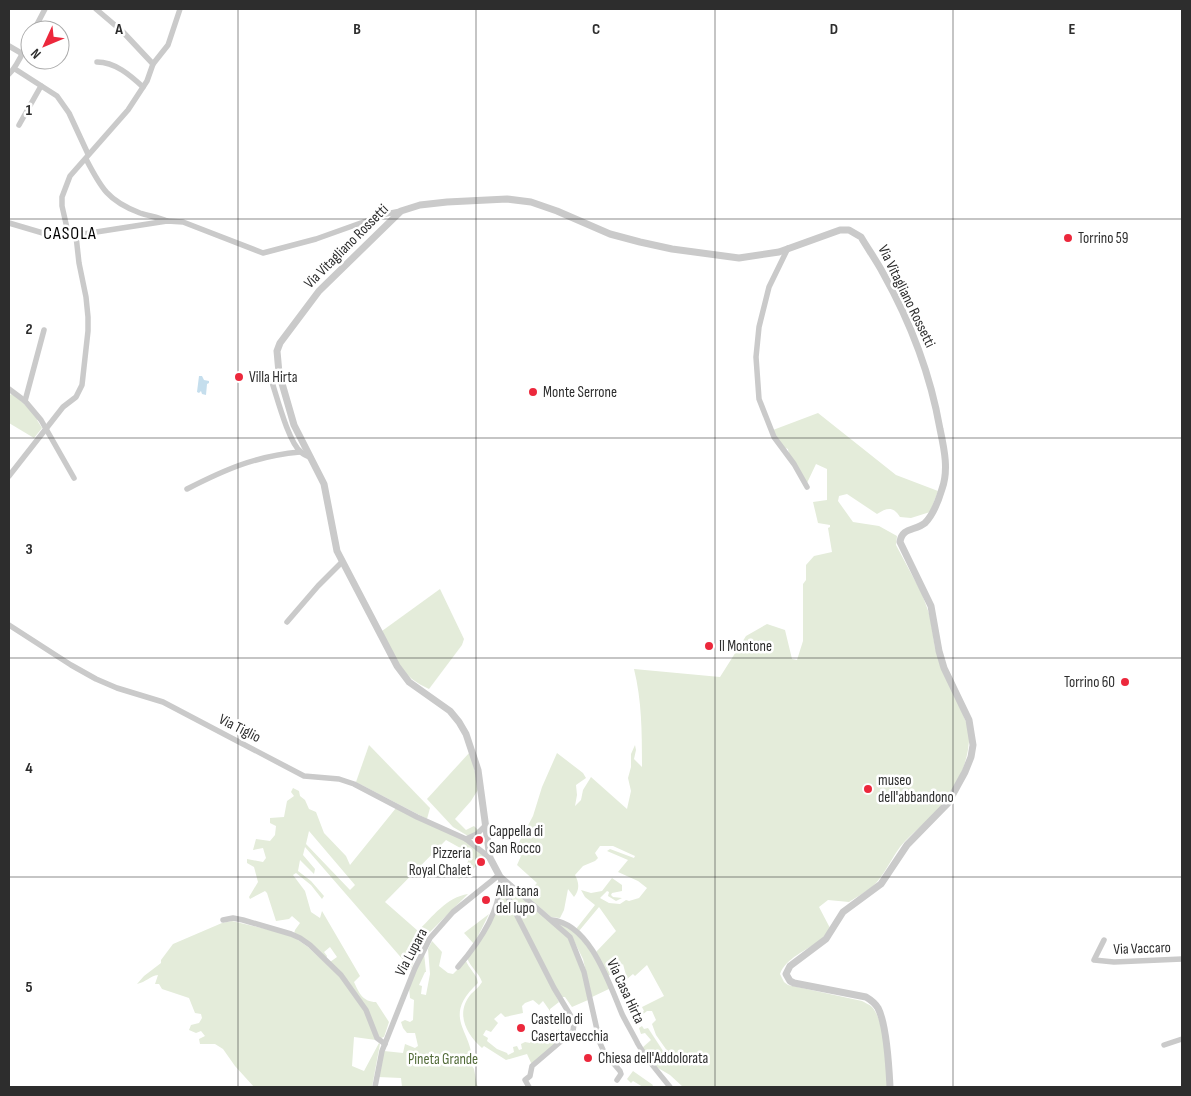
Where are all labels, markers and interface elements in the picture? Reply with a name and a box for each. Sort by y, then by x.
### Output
north arrow [20,20,70,70]
text: A [114,20,123,39]
text: B [353,20,361,39]
text: C [592,20,600,39]
text: D [830,20,838,39]
text: E [1069,20,1076,39]
text: N [27,45,45,62]
text: 1 [26,101,33,120]
street label: Via Vitagliano Rossetti [300,200,393,293]
district label: CASOLA [43,223,97,244]
place label: Torrino 59 [1078,229,1128,248]
marker: Torrino 59 [1062,232,1074,244]
street label: Via Vitagliano Rossetti [874,242,940,351]
text: 2 [25,320,33,339]
place label: Villa Hirta [249,368,298,387]
marker: Villa Hirta [233,371,245,383]
place label: Monte Serrone [543,383,617,402]
marker: Monte Serrone [527,386,539,398]
text: 3 [25,540,33,559]
place label: Il Montone [719,637,772,656]
marker: Il Montone [703,640,715,652]
place label: Torrino 60 [1064,673,1115,692]
marker: Torrino 60 [1119,676,1131,688]
street label: Via Tiglio [216,710,264,747]
text: 4 [25,759,33,778]
place label: museo dell'abbandono [878,771,954,807]
marker: museo dell'abbandono [862,783,874,795]
place label: Cappella di San Rocco [489,822,543,858]
marker: Cappella di San Rocco [473,834,485,846]
place label: Pizzeria Royal Chalet [409,844,471,880]
marker: Pizzeria Royal Chalet [475,856,487,868]
place label: Alla tana del lupo [495,882,539,918]
marker: Alla tana del lupo [480,894,492,906]
street label: Via Lupara [391,925,432,979]
street label: Via Vaccaro [1113,938,1171,959]
street label: Via Casa Hirta [602,956,649,1027]
text: 5 [25,978,33,997]
place label: Castello di Casertavecchia [531,1010,609,1046]
marker: Castello di Casertavecchia [515,1022,527,1034]
place label: Chiesa dell'Addolorata [598,1049,709,1068]
park label: Pineta Grande [408,1050,478,1069]
marker: Chiesa dell'Addolorata [582,1052,594,1064]

